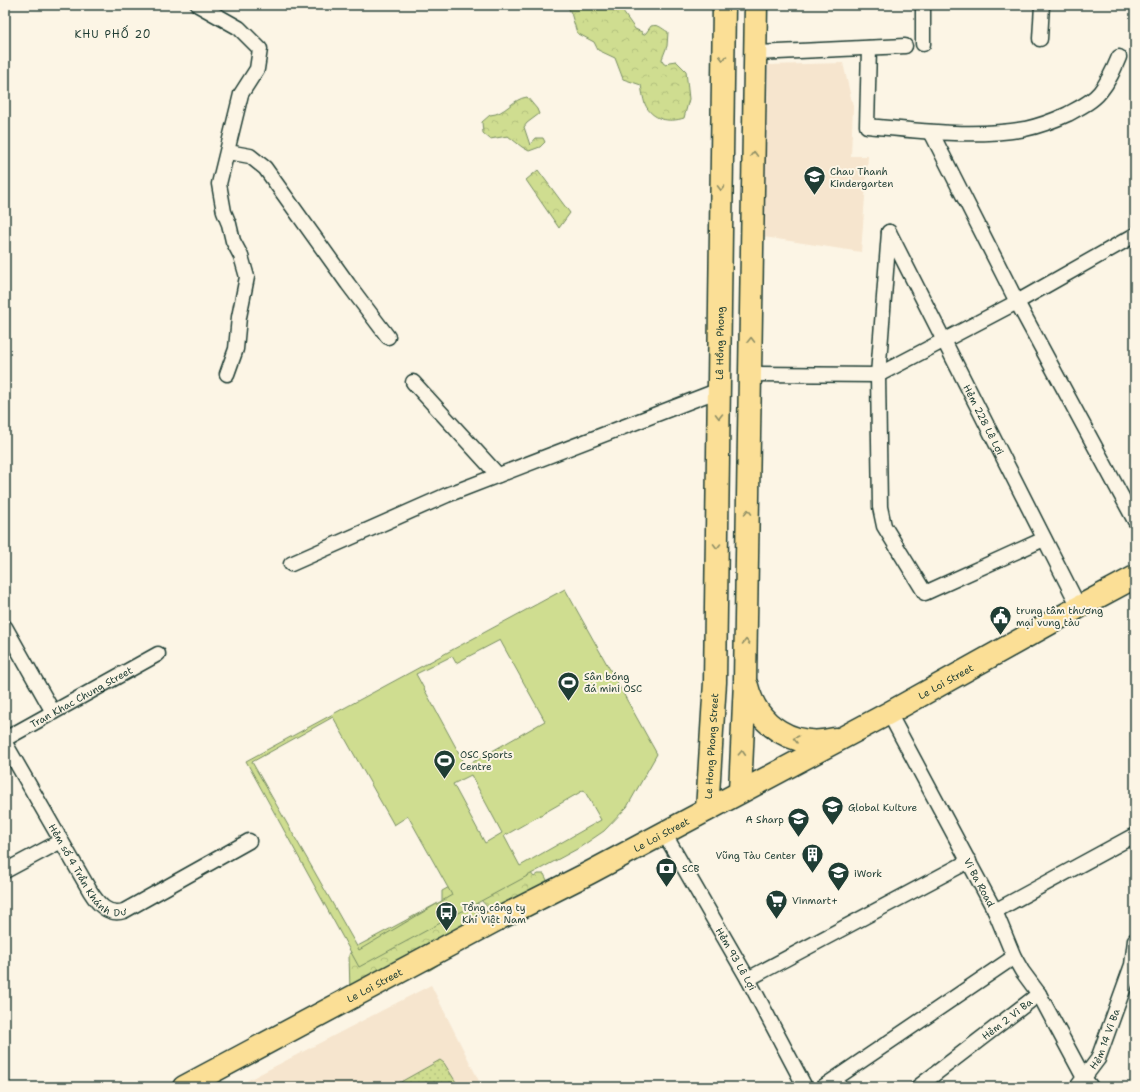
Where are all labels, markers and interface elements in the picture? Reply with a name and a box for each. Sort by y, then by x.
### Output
district label: KHU PHỐ 20 [74,25,152,42]
one-way arrow [719,55,727,61]
one-way arrow [750,151,758,157]
school or university icon: Chau Thanh Kindergarten [802,164,828,197]
place label: Chau Thanh Kindergarten [830,165,893,190]
one-way arrow [717,185,726,191]
street label: Lê Hồng Phong [713,307,727,380]
one-way arrow [747,337,755,343]
street label: Hẻm 228 Lê Lợi [960,382,1007,457]
one-way arrow [715,413,723,419]
one-way arrow [744,509,752,515]
one-way arrow [713,543,721,549]
public building icon: trung tâm thương mại vung tàu [988,603,1014,636]
place label: trung tâm thương mại vung tàu [1016,604,1103,629]
one-way arrow [742,639,750,645]
street label: Le Loi Street [916,661,976,702]
street label: Tran Khac Chung Street [28,664,135,731]
sports icon: Sân bóng đá mini OSC [555,669,581,702]
place label: Sân bóng đá mini OSC [584,670,642,695]
street label: Le Hong Phong Street [702,693,721,799]
one-way arrow [793,735,800,743]
sports icon: OSC Sports Centre [431,747,457,780]
place label: OSC Sports Centre [460,748,513,773]
one-way arrow [738,750,746,756]
school or university icon: Global Kulture [820,794,846,827]
place label: Global Kulture [848,801,918,814]
school or university icon: A Sharp [786,806,812,839]
place label: A Sharp [745,813,784,826]
street label: Le Loi Street [631,815,692,855]
street label: Hẻm số 4 Trần Khánh Dư [46,821,129,919]
building icon: Vũng Tàu Center [799,842,825,875]
place label: Vũng Tàu Center [715,849,796,862]
bank icon: SCB [653,855,679,888]
street label: Vi Ba Road [961,856,998,910]
school or university icon: iWork [826,860,852,893]
place label: SCB [682,862,700,875]
place label: iWork [854,867,882,880]
supermarket icon: Vinmart+ [763,887,789,920]
place label: Vinmart+ [792,894,838,907]
bus stop icon: Tổng công ty Khí Việt Nam [433,900,459,933]
place label: Tổng công ty Khí Việt Nam [462,901,526,926]
street label: Hẻm 93 Lê Lợi [713,925,759,993]
street label: Le Loi Street [345,965,405,1006]
street label: Hẻm 2 Vi Ba [979,995,1036,1043]
street label: Hẻm 14 Vi Ba [1087,1006,1123,1072]

